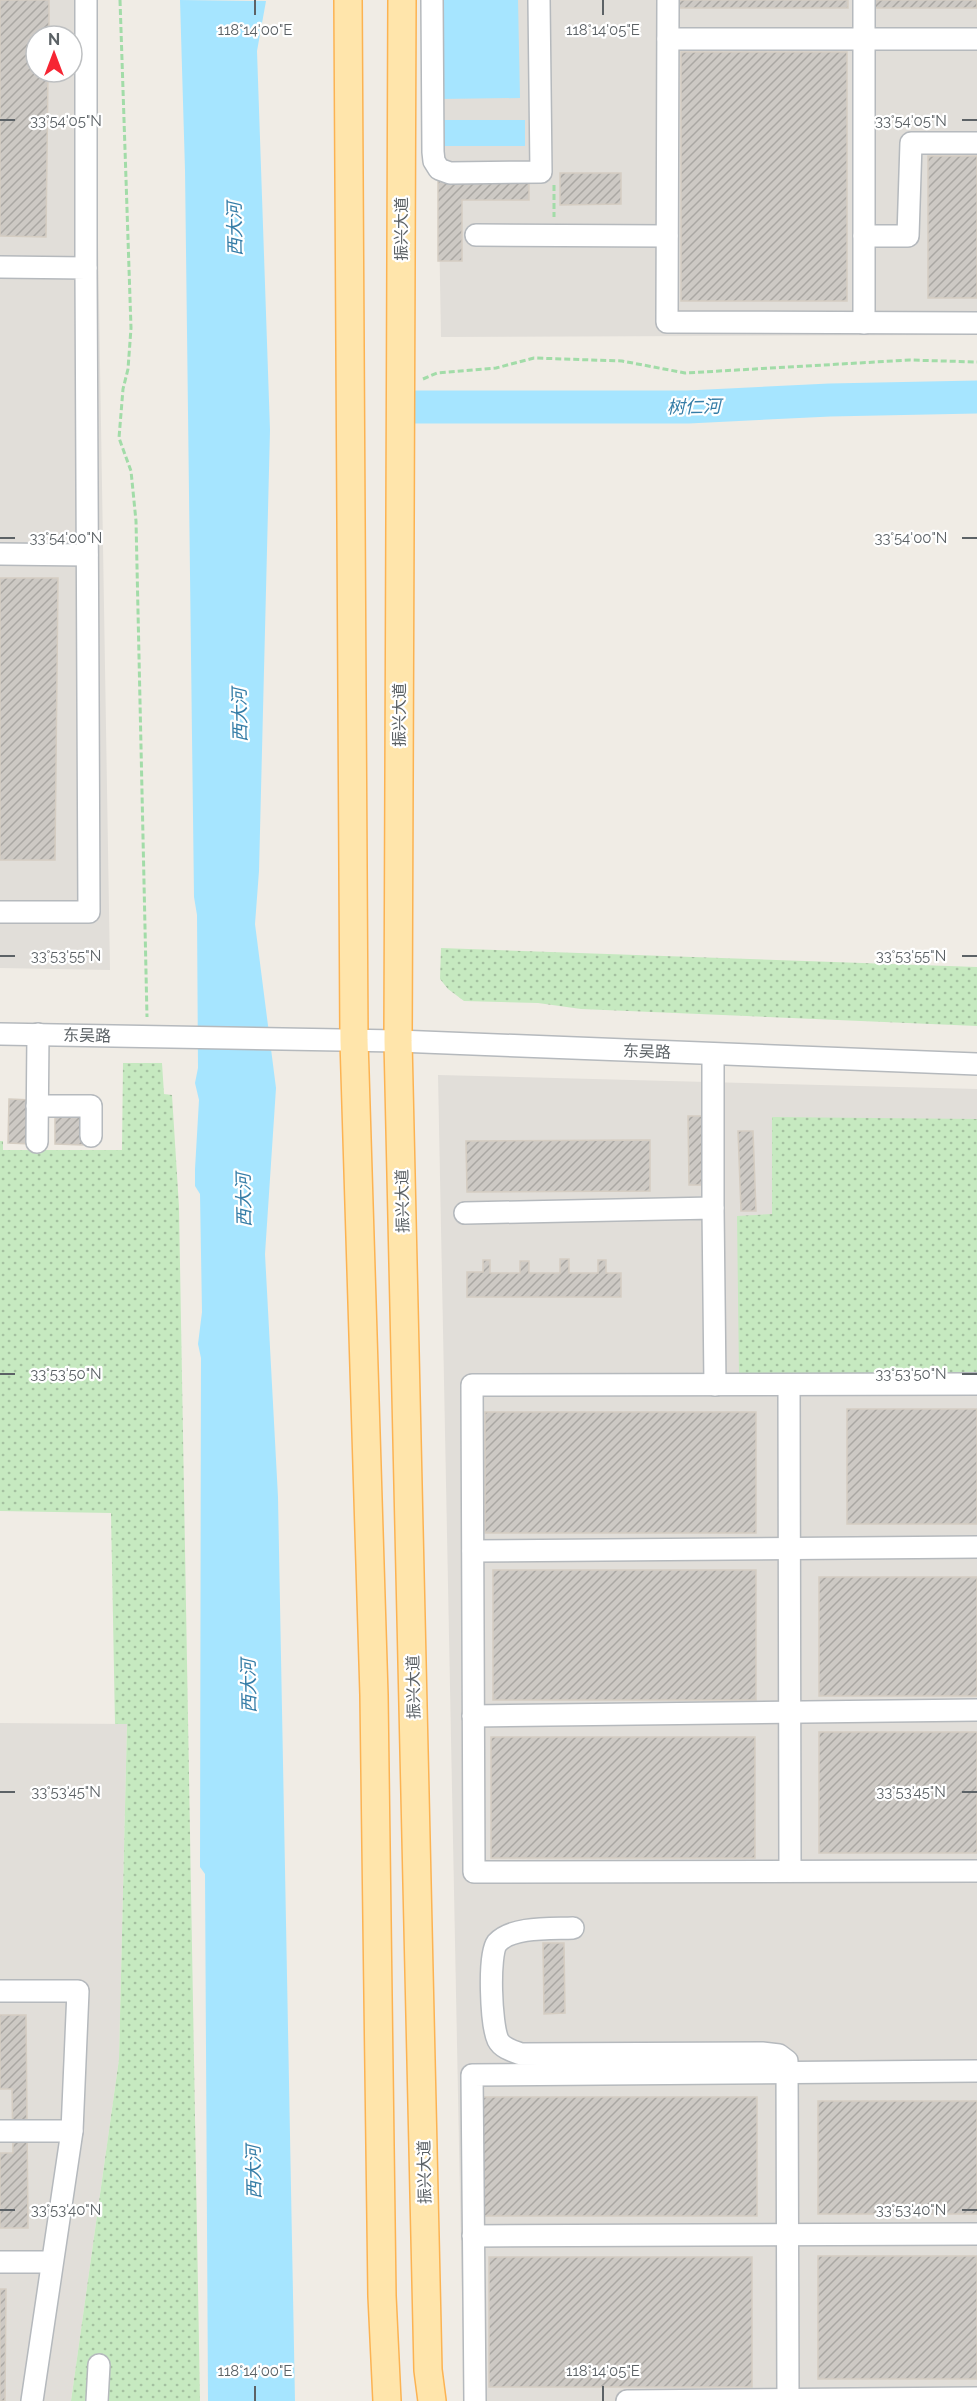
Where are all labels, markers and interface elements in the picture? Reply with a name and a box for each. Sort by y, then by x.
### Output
text: 118°14'00"E [218,21,292,39]
text: 118°14'05"E [566,21,640,39]
north arrow [24,24,84,84]
text: N [48,30,60,49]
text: 33°54'05"N [30,112,102,130]
text: 33°54'05"N [875,112,947,130]
street label: 振兴大道 [392,197,411,261]
water label: 西大河 [223,199,245,256]
water label: 树仁河 [667,395,724,417]
text: 33°54'00"N [30,529,102,547]
text: 33°54'00"N [875,529,947,547]
street label: 振兴大道 [390,683,409,747]
water label: 西大河 [228,685,250,742]
text: 33°53'55"N [31,947,101,965]
text: 33°53'55"N [876,947,946,965]
street label: 东吴路 [63,1026,111,1045]
street label: 东吴路 [623,1041,671,1062]
street label: 振兴大道 [392,1169,413,1233]
water label: 西大河 [232,1170,254,1227]
text: 33°53'50"N [30,1365,102,1383]
text: 33°53'50"N [875,1365,947,1383]
street label: 振兴大道 [403,1655,424,1719]
water label: 西大河 [237,1656,259,1713]
text: 33°53'45"N [31,1783,101,1801]
text: 33°53'45"N [876,1783,946,1801]
street label: 振兴大道 [414,2140,435,2204]
water label: 西大河 [242,2142,264,2199]
text: 33°53'40"N [31,2201,101,2219]
text: 33°53'40"N [876,2201,946,2219]
text: 118°14'00"E [218,2362,292,2380]
text: 118°14'05"E [566,2362,640,2380]

